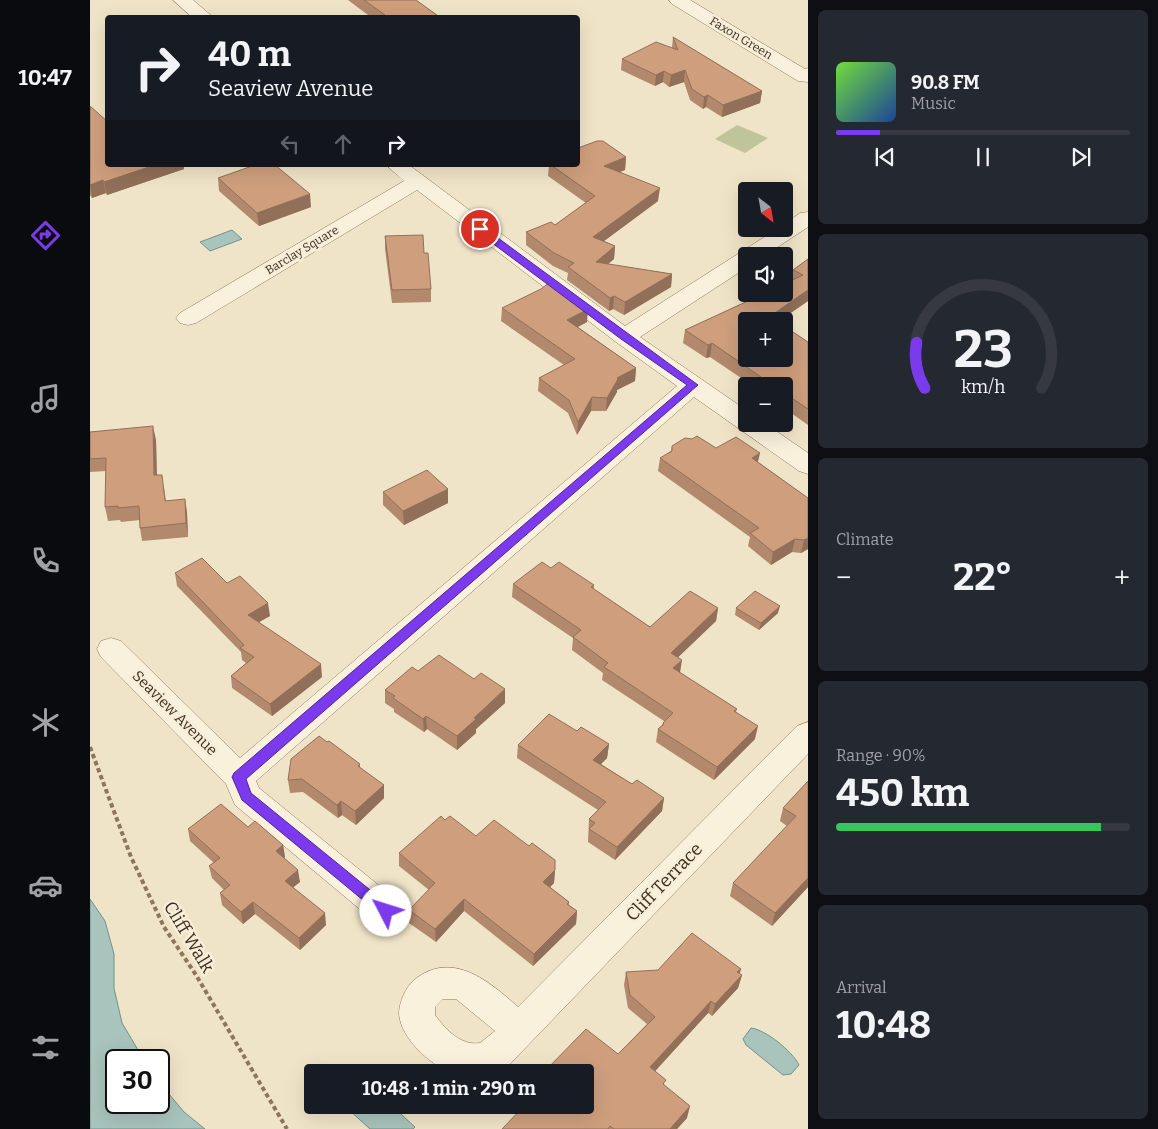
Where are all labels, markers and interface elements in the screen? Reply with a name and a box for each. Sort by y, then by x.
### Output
street label: Faxon Green [707,14,775,62]
text: 40 m [208,33,291,75]
icon: right [125,35,190,100]
text: 10:47 [18,64,72,91]
text: 90.8 FM [911,71,980,94]
text: Seaview Avenue [208,75,373,102]
text: Music [911,94,956,113]
icon: left [276,130,304,158]
icon: ahead [329,130,357,158]
icon: right [382,130,410,158]
icon: previous [871,143,899,171]
icon: pause [969,143,997,171]
icon: next [1067,143,1095,171]
north arrow [738,182,792,238]
map controls [738,182,793,432]
pin [459,208,501,250]
icon: arrive [466,215,494,243]
icon: directions [28,218,63,253]
street label: Barclay Square [263,223,341,277]
button: sound [738,247,793,302]
button: + [738,312,793,367]
text: 23 [953,318,1013,381]
text: km/h [961,376,1005,398]
button: − [738,377,793,432]
icon: music [28,381,63,416]
text: Climate [836,530,894,549]
icon: phone [28,543,63,578]
text: 22° [953,554,1012,600]
text: − [836,561,851,594]
text: + [1114,561,1130,594]
street label: Seaview Avenue [129,667,221,759]
icon: climate [28,705,63,740]
text: Range · 90% [836,746,926,765]
text: 450 km [836,770,969,816]
street label: Cliff Terrace [621,838,707,926]
icon: car [28,868,63,903]
position arrow [359,884,411,936]
street label: Cliff Walk [159,897,219,977]
text: Arrival [836,978,887,997]
text: 10:48 [836,1002,931,1048]
icon: filters [28,1030,63,1065]
speed limit sign: 30 [105,1049,170,1114]
text: 10:48 · 1 min · 290 m [362,1077,536,1100]

